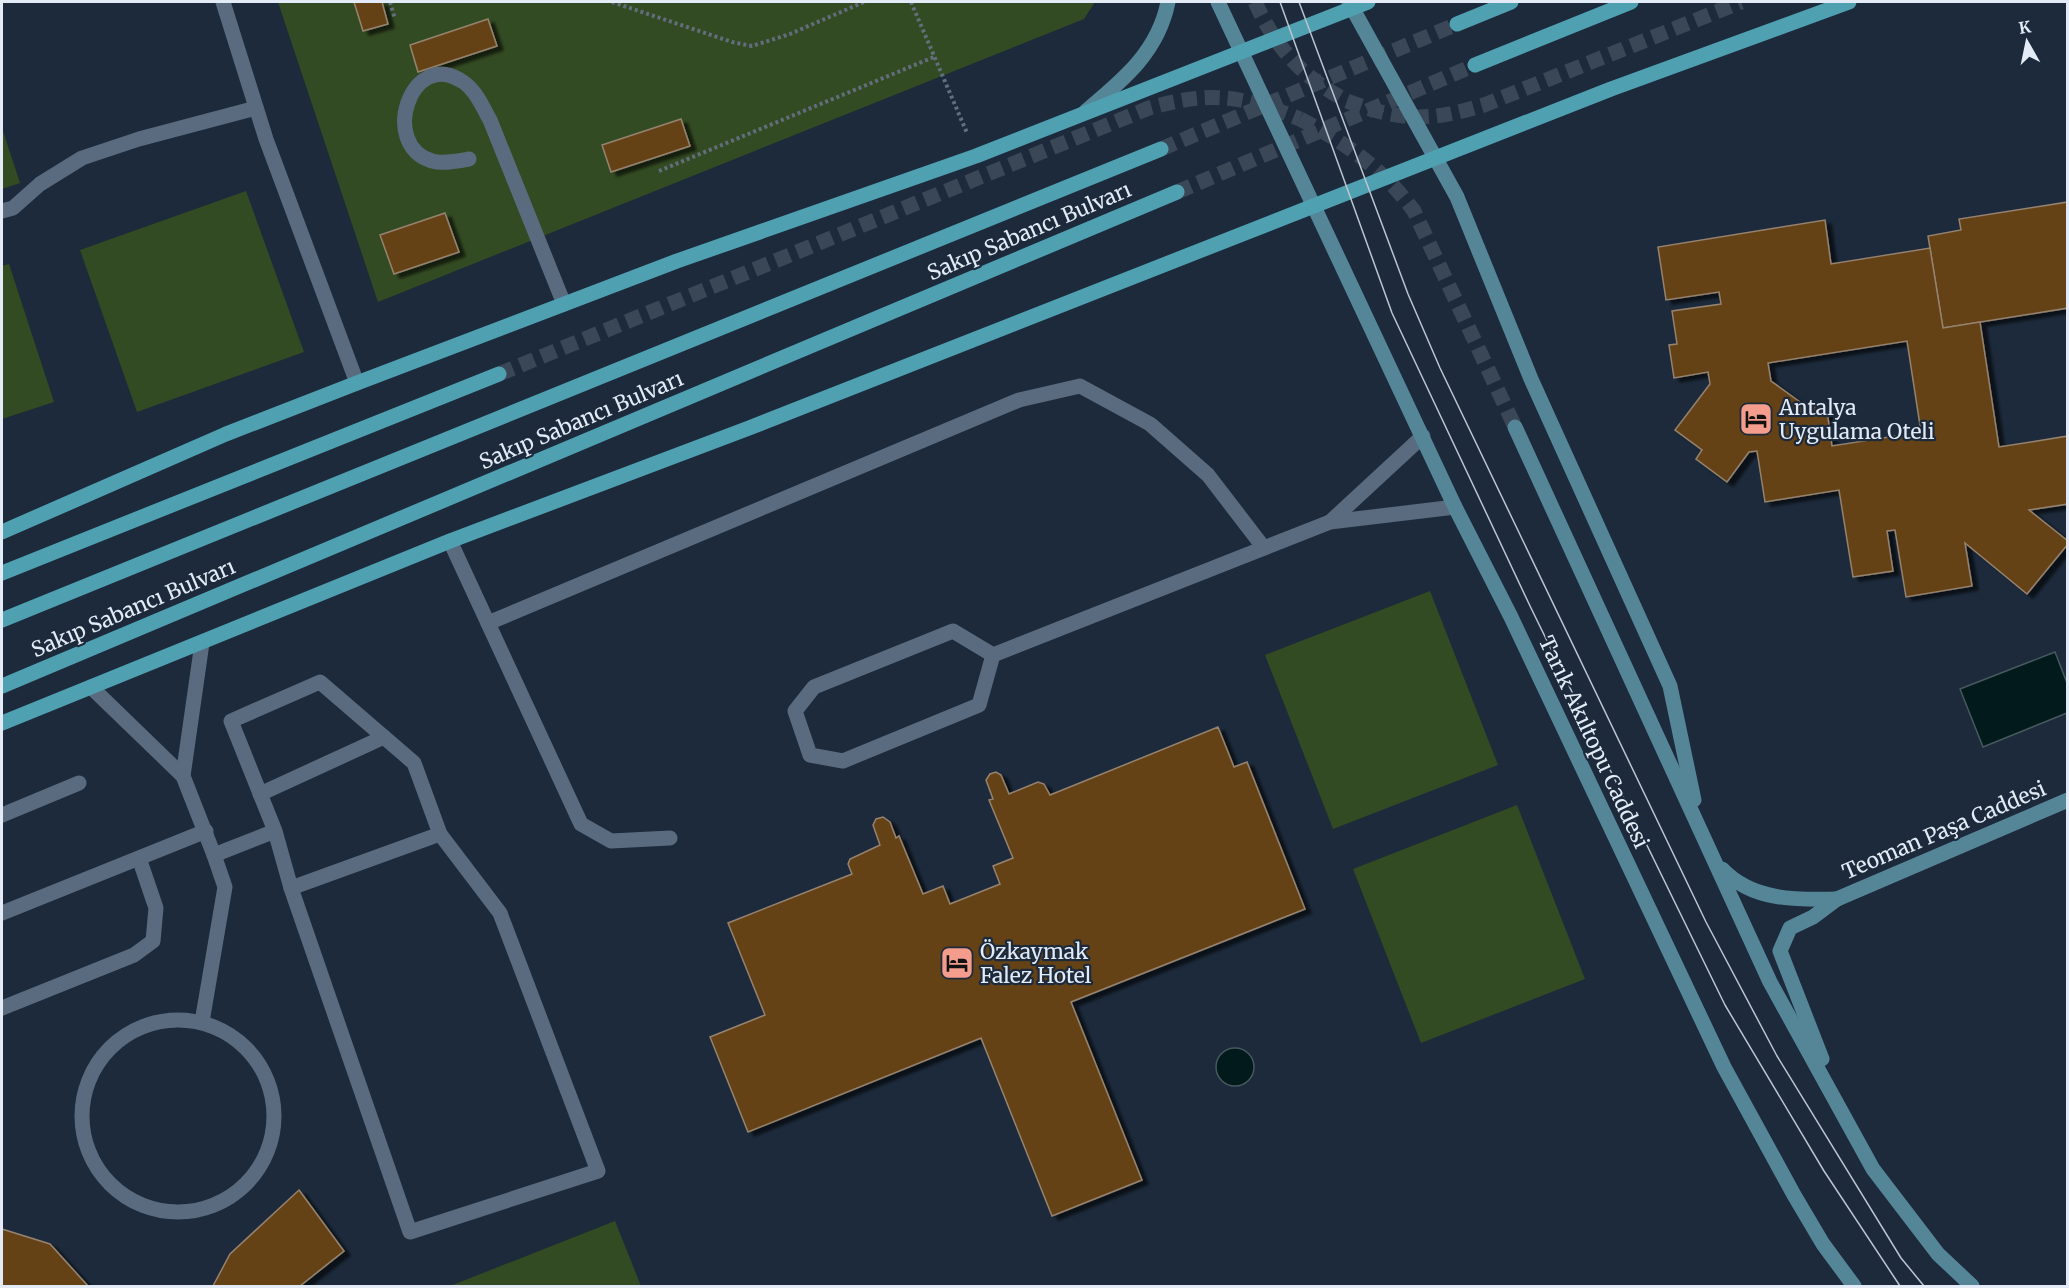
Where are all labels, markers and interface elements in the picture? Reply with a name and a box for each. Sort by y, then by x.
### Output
north arrow [1997,12,2057,72]
text: K [2017,16,2032,38]
street label: Sakıp Sabancı Bulvarı [923,176,1135,286]
street label: Sakıp Sabancı Bulvarı [475,365,687,475]
place label: Antalya Uygulama Oteli [1778,394,1935,445]
hotel icon: Antalya Uygulama Oteli [1738,401,1774,437]
street label: Sakıp Sabancı Bulvarı [27,553,239,663]
street label: Tarık Akıltopu Caddesi [1533,631,1655,853]
street label: Teoman Paşa Caddesi [1838,775,2050,885]
place label: Özkaymak Falez Hotel [980,938,1092,989]
hotel icon: Özkaymak Falez Hotel [939,945,975,981]

